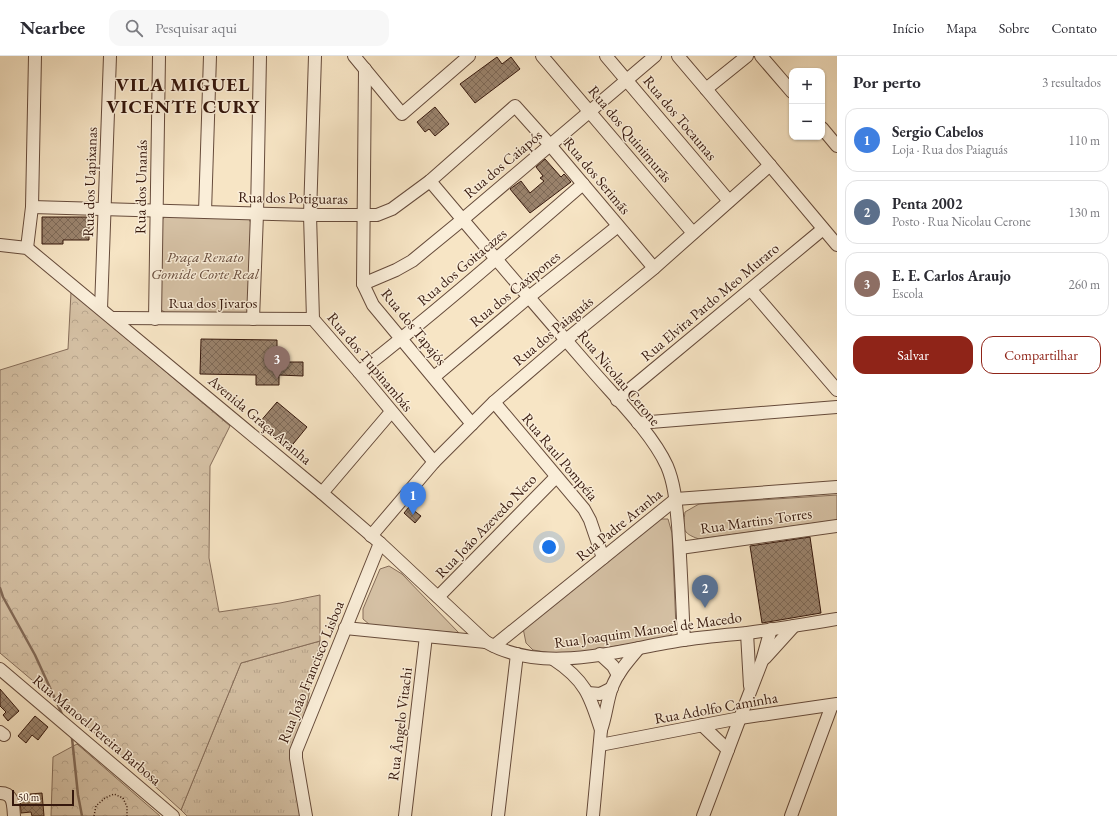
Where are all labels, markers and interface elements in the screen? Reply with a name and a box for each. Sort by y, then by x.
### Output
search box [109,10,389,46]
text: Nearbee [20,15,85,40]
icon: search [123,17,145,39]
text: Pesquisar aqui [155,18,237,37]
text: Início [892,19,924,37]
text: Mapa [946,19,977,37]
text: Sobre [999,19,1029,37]
text: Contato [1051,19,1097,37]
map controls [789,68,825,140]
button: + [789,68,825,104]
street label: Rua dos Tocaunas [639,71,721,164]
text: Por perto [853,71,921,93]
district label: VILA MIGUEL VICENTE CURY [106,72,260,119]
text: 3 resultados [1042,74,1101,91]
street label: Rua dos Quinimurãs [584,81,676,186]
button: − [789,104,825,140]
text: Sergio Cabelos [892,122,983,141]
street label: Rua dos Caiapós [459,125,546,202]
street label: Rua dos Uapixanas [78,127,101,237]
text: 1 [864,132,870,149]
text: 110 m [1069,132,1100,149]
street label: Rua dos Serimãs [560,133,635,218]
street label: Rua dos Unanás [130,140,151,234]
text: Loja · Rua dos Paiaguás [892,141,1008,158]
street label: Rua dos Potiguaras [238,187,348,208]
text: Penta 2002 [892,194,963,213]
text: 2 [864,204,870,221]
text: 130 m [1069,204,1100,221]
text: Posto · Rua Nicolau Cerone [892,213,1031,230]
street label: Rua dos Goitacazes [413,224,510,310]
street label: Rua Elvira Pardo Meo Muraro [637,238,783,365]
street label: Rua dos Caxipones [466,246,564,331]
park label: Praça Renato Gomide Corte Real [151,247,260,283]
text: E. E. Carlos Araujo [892,266,1011,285]
text: 3 [864,276,870,293]
text: 260 m [1069,276,1100,293]
street label: Rua dos Tapajós [377,284,451,369]
text: Escola [892,285,923,302]
street label: Rua dos Paiaguás [509,291,597,370]
street label: Rua dos Jivaros [169,293,258,312]
street label: Rua dos Tupinambás [323,308,418,415]
street label: Rua Nicolau Cerone [574,326,665,430]
button: Salvar [853,336,973,374]
button: Compartilhar [981,336,1101,374]
pin: 3 [264,346,290,379]
street label: Avenida Graça Aranha [204,370,316,468]
street label: Rua Raul Pompéia [518,409,603,504]
street label: Rua João Azevedo Neto [431,470,540,582]
pin: 1 [400,482,426,515]
street label: Rua Padre Aranha [572,484,666,565]
street label: Rua Martins Torres [699,503,813,538]
your location [539,537,559,557]
pin: 2 [692,575,718,608]
street label: Rua João Francisco Lisboa [273,598,348,746]
street label: Rua Joaquim Manoel de Macedo [553,607,743,652]
street label: Rua Ângelo Vitachi [383,666,416,782]
street label: Rua Manoel Pereira Barbosa [29,670,166,789]
street label: Rua Adolfo Caminha [653,687,779,728]
scale bar [12,788,74,807]
text: 50 m [18,790,39,804]

